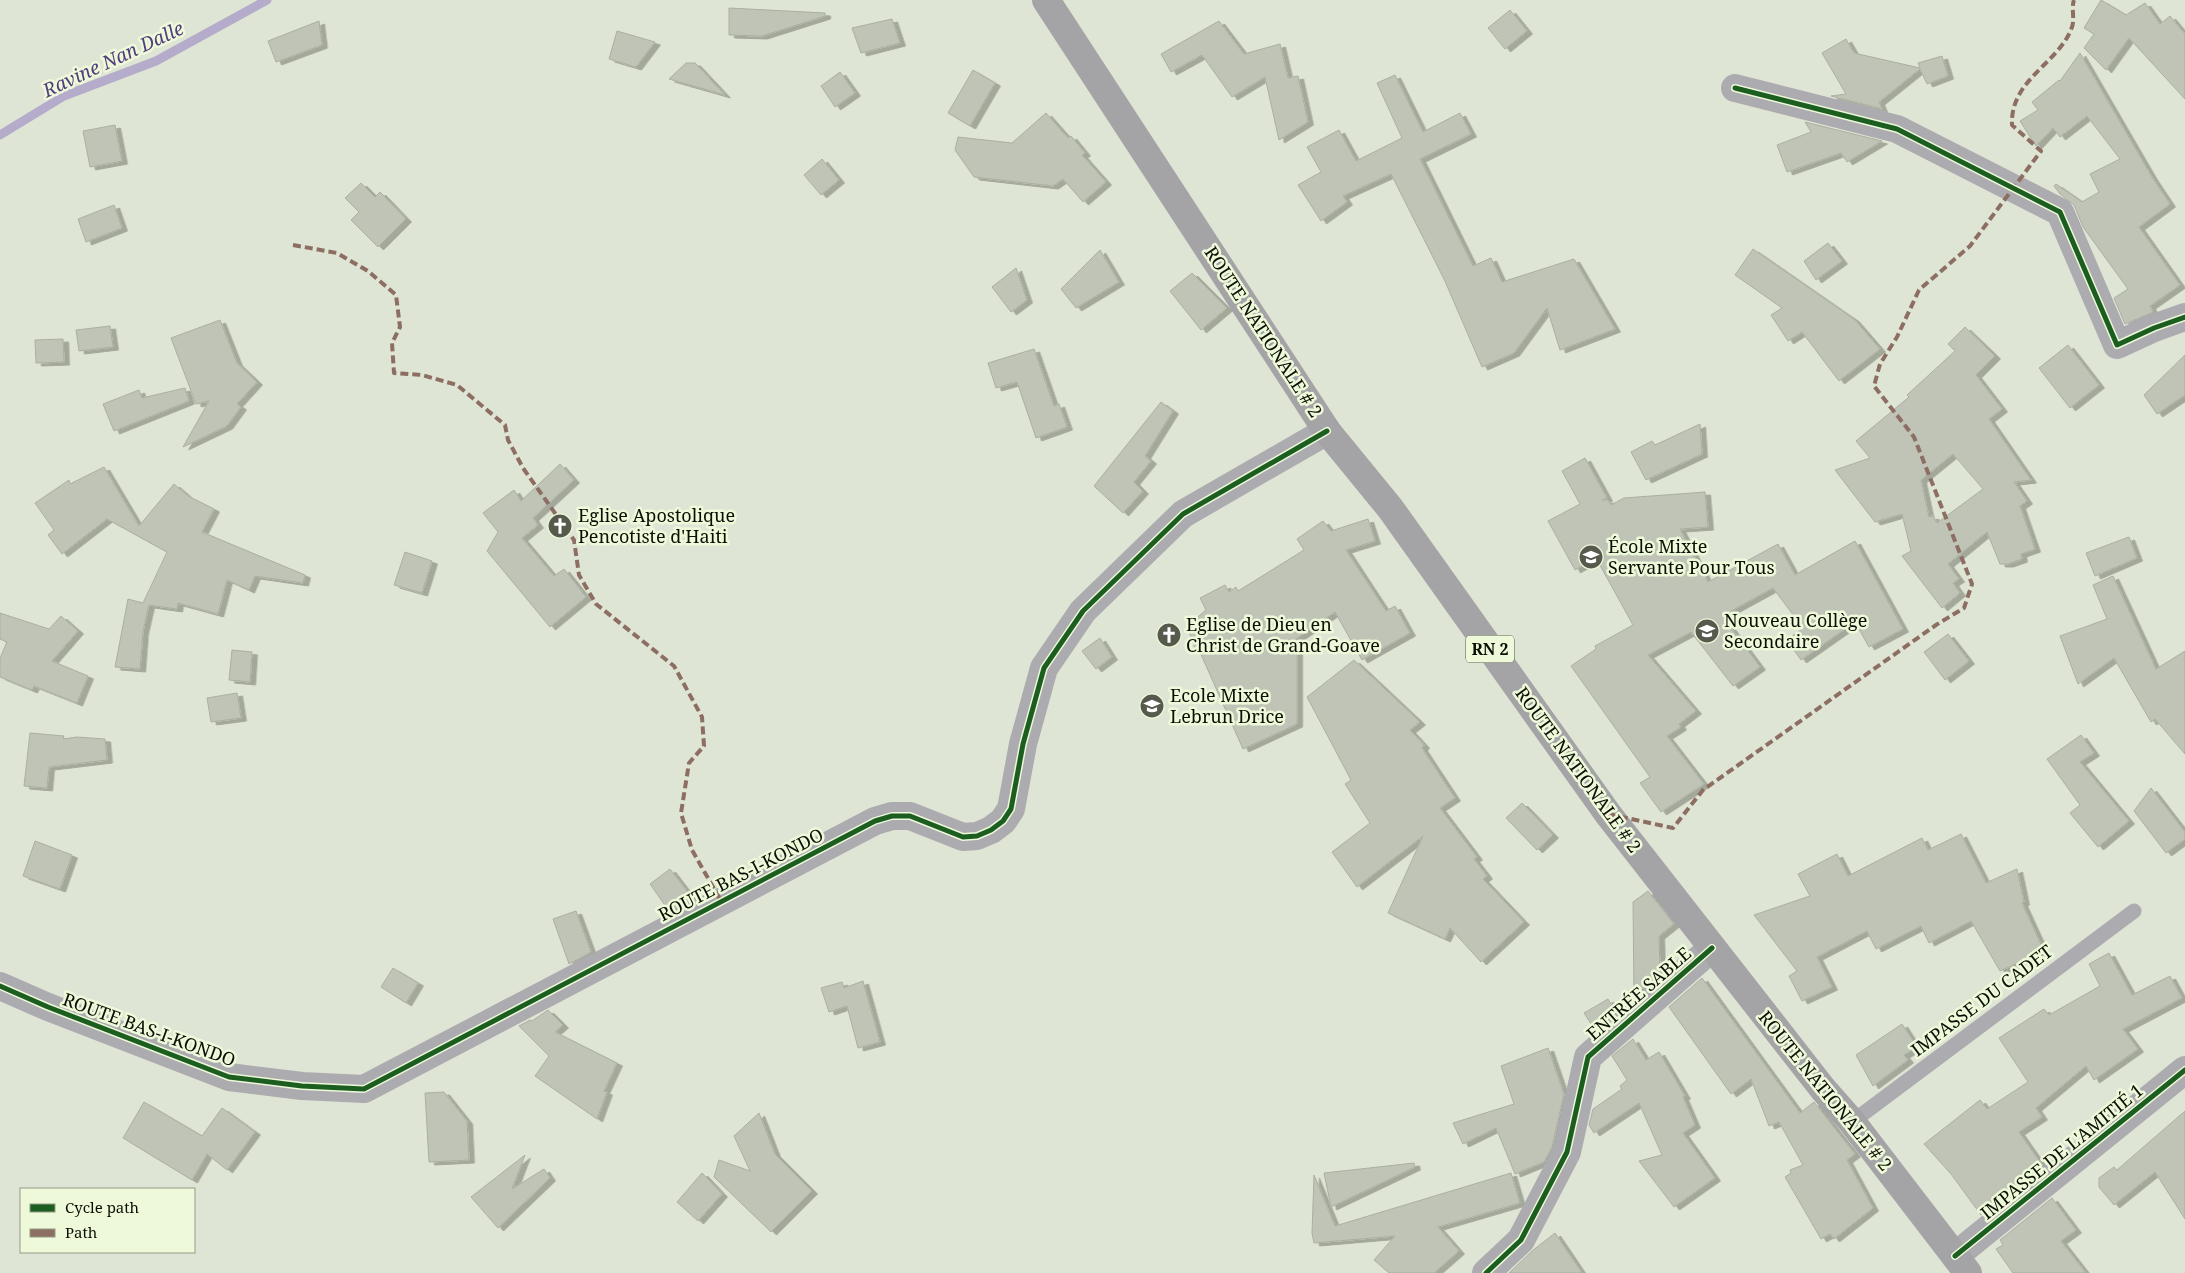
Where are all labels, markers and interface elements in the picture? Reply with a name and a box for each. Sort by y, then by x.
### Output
water label: Ravine Nan Dalle [37,15,188,103]
street label: ROUTE NATIONALE # 2 [1199,241,1328,422]
place label: Eglise Apostolique Pencotiste d'Haiti [578,503,735,548]
church icon: Eglise Apostolique Pencotiste d'Haiti [547,513,573,539]
place label: École Mixte Servante Pour Tous [1608,534,1775,579]
school or university icon: École Mixte Servante Pour Tous [1578,544,1604,570]
place label: Nouveau Collège Secondaire [1724,608,1867,653]
place label: Eglise de Dieu en Christ de Grand-Goave [1186,612,1380,657]
school or university icon: Nouveau Collège Secondaire [1694,618,1720,644]
church icon: Eglise de Dieu en Christ de Grand-Goave [1156,622,1182,648]
road number: RN 2 [1466,636,1514,662]
street label: ROUTE NATIONALE # 2 [1511,682,1647,857]
place label: Ecole Mixte Lebrun Drice [1170,683,1284,728]
school or university icon: Ecole Mixte Lebrun Drice [1139,693,1165,719]
street label: ROUTE BAS-I-KONDO [654,822,827,926]
street label: IMPASSE DU CADET [1906,939,2057,1061]
street label: ENTRÉE SABLE [1581,941,1696,1045]
street label: ROUTE BAS-I-KONDO [60,987,239,1071]
street label: ROUTE NATIONALE # 2 [1754,1005,1898,1175]
street label: IMPASSE DE L'AMITIÉ 1 [1975,1078,2148,1224]
legend [20,1188,195,1253]
text: Cycle path [65,1197,140,1217]
text: Path [65,1222,98,1242]

